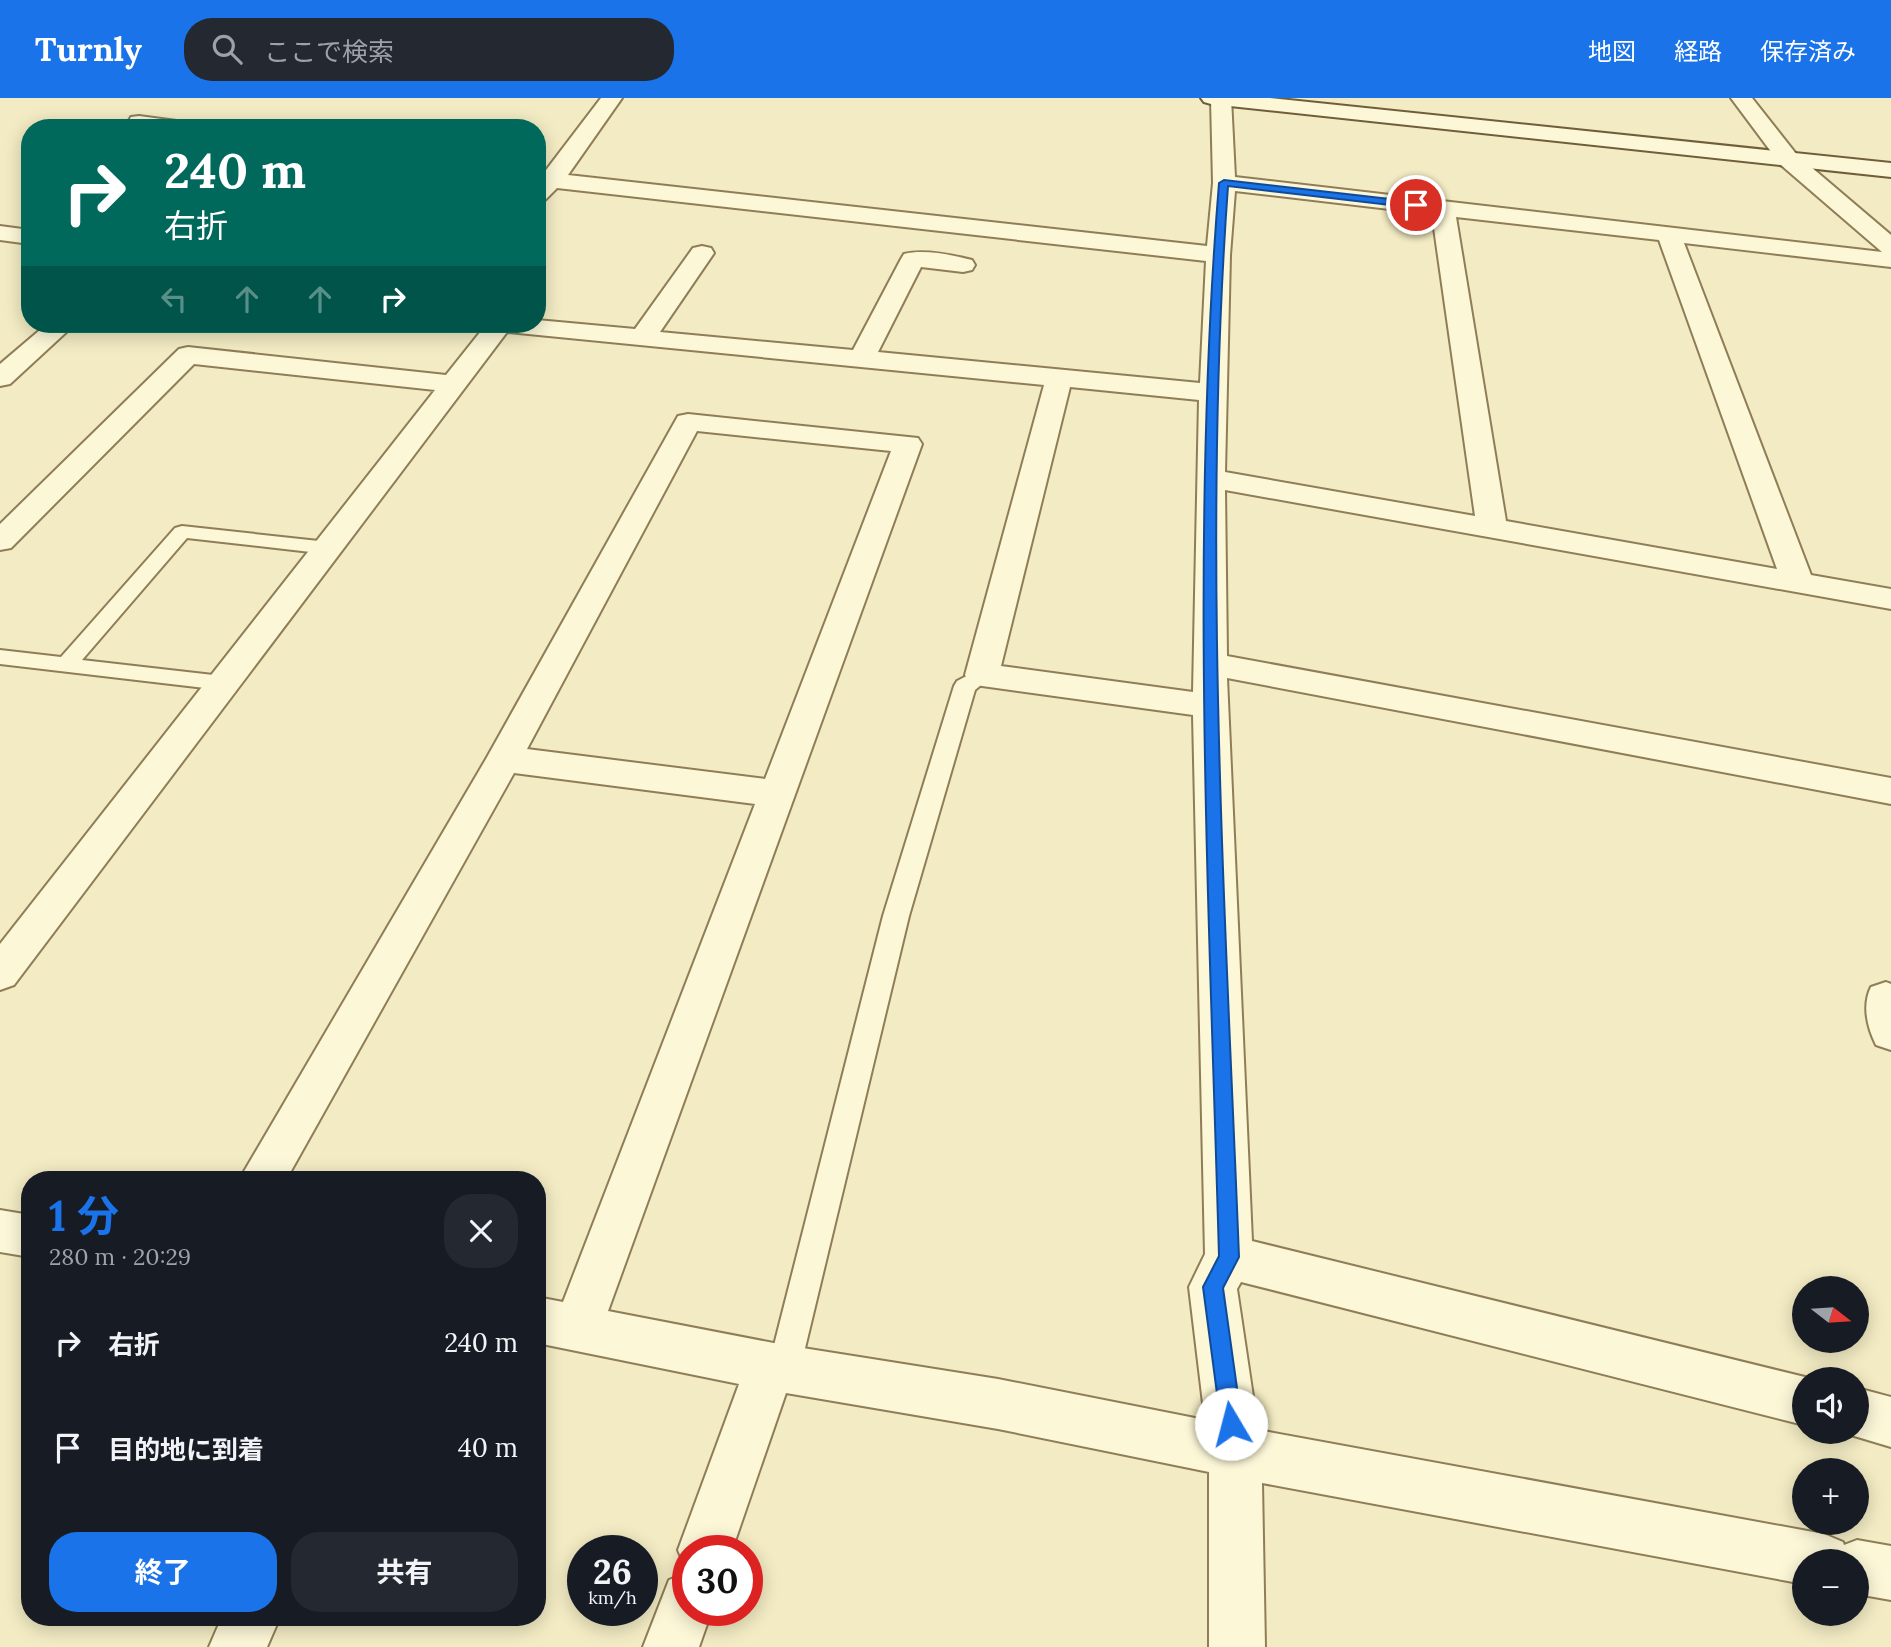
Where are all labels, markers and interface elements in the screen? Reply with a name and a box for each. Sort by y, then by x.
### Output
search box [184,18,674,81]
text: Turnly [35,28,142,70]
icon: search [208,30,246,68]
text: ここで検索 [264,35,394,68]
text: 地図 [1588,36,1636,67]
text: 経路 [1674,36,1722,67]
text: 保存済み [1760,36,1856,67]
text: 240 m [164,139,306,201]
icon: right [49,147,140,238]
pin [1386,175,1446,235]
icon: arrive [1397,186,1435,224]
text: 右折 [164,205,228,246]
icon: left [155,280,193,318]
icon: ahead [228,280,266,318]
icon: ahead [301,280,339,318]
icon: right [374,280,412,318]
text: 1 分 [49,1189,119,1243]
button: close [444,1194,518,1268]
text: 280 m · 20:29 [49,1242,191,1271]
north arrow [1792,1276,1869,1353]
map controls [1792,1276,1869,1626]
icon: right [49,1324,87,1362]
text: 240 m [444,1326,518,1359]
text: 右折 [108,1328,160,1361]
button: sound [1792,1367,1869,1444]
position arrow [1194,1387,1268,1461]
icon: arrive [49,1429,87,1467]
text: 40 m [458,1431,518,1464]
text: 目的地に到着 [108,1433,264,1466]
button: + [1792,1458,1869,1535]
button: 終了 [49,1532,277,1612]
button: 共有 [291,1532,518,1612]
speed limit sign: 30 [672,1535,763,1626]
text: 26 [593,1549,632,1594]
button: − [1792,1549,1869,1626]
text: km/h [588,1586,637,1609]

